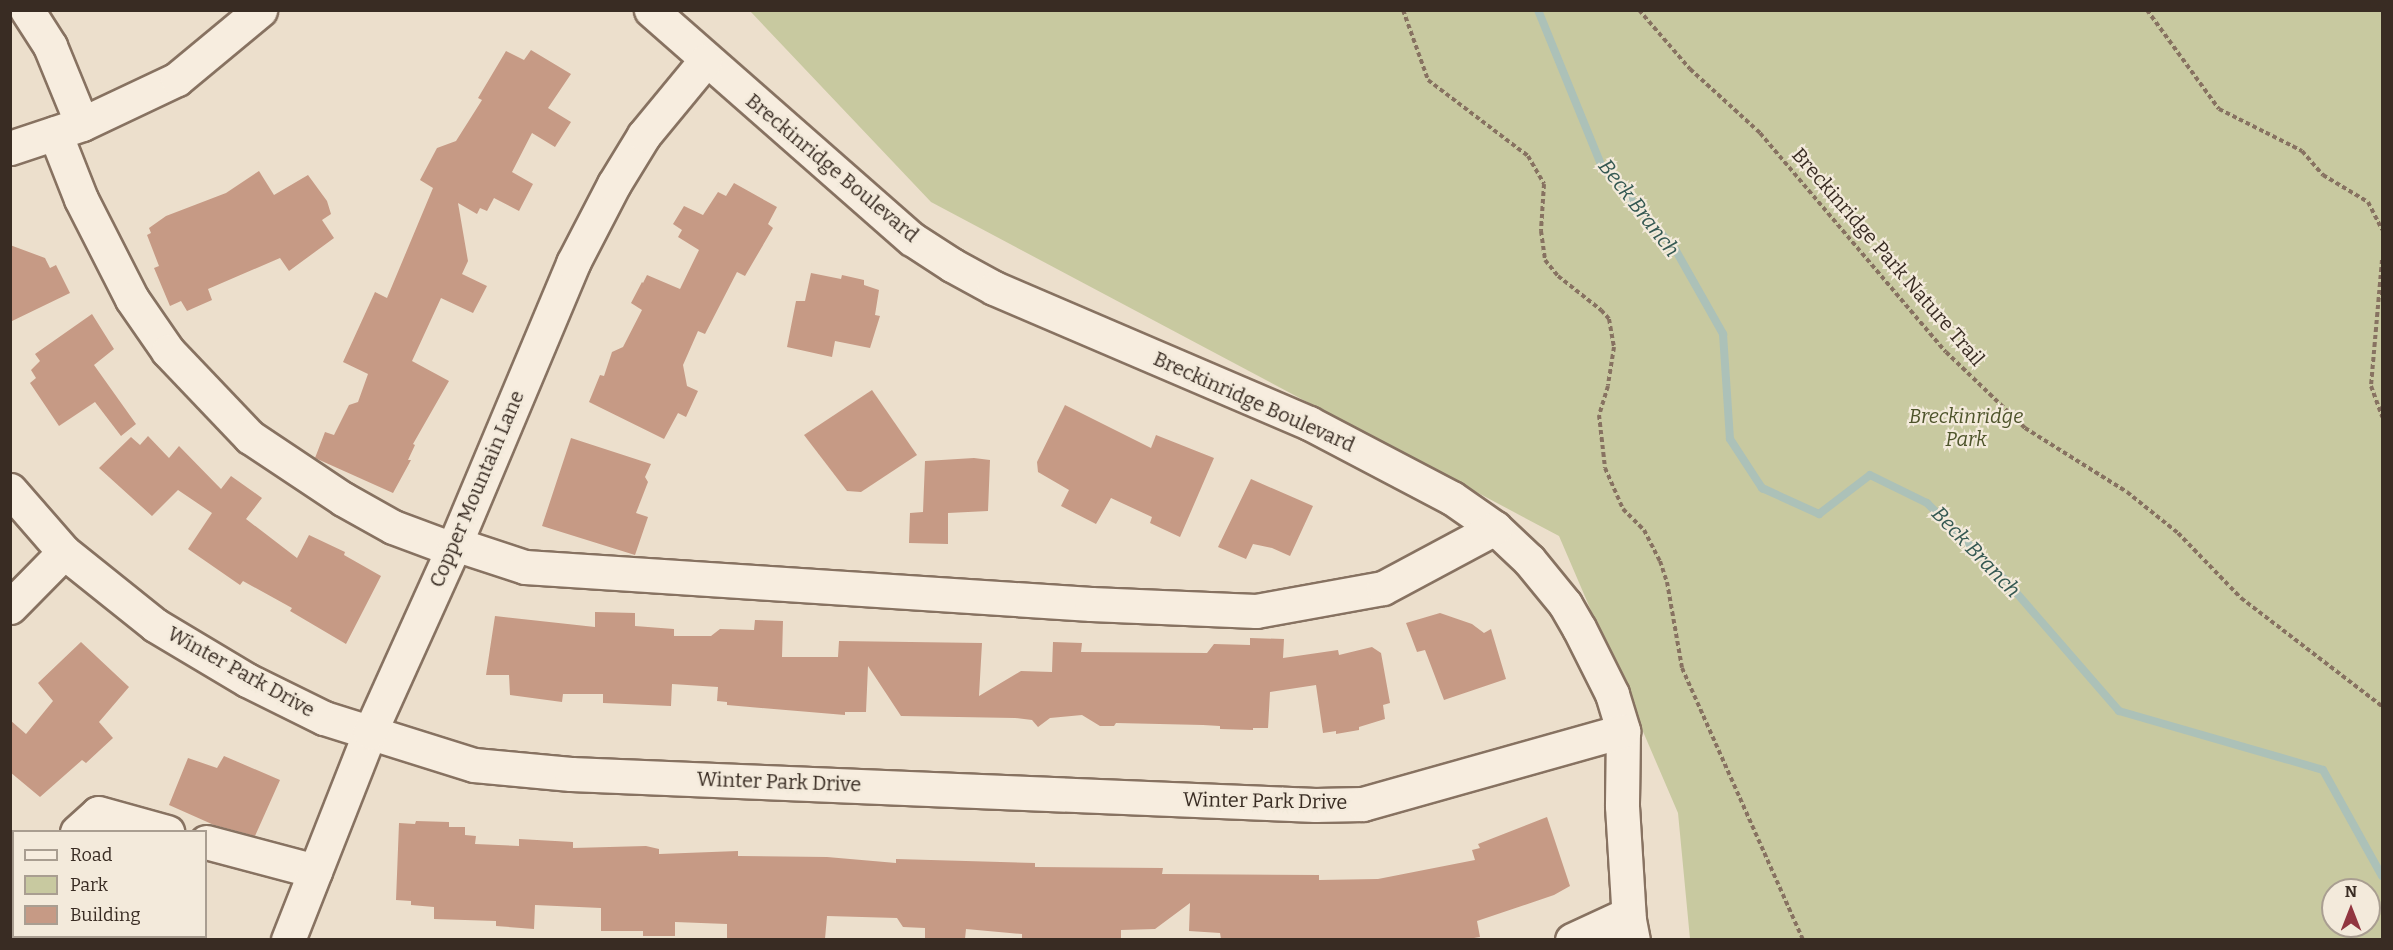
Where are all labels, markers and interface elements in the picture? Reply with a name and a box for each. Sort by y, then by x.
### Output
street label: Breckinridge Boulevard [741,89,923,247]
street label: Breckinridge Park Nature Trail [1787,143,1989,371]
water label: Beck Branch [1593,154,1685,262]
street label: Breckinridge Boulevard [1150,347,1358,457]
street label: Copper Mountain Lane [425,387,529,591]
park label: Breckinridge Park [1909,405,2023,452]
water label: Beck Branch [1926,501,2026,603]
street label: Winter Park Drive [163,622,319,722]
street label: Winter Park Drive [696,767,862,797]
street label: Winter Park Drive [1183,788,1347,814]
legend [12,830,207,938]
text: Road [70,844,112,866]
text: Park [70,874,108,896]
north arrow [2321,878,2381,938]
text: N [2345,882,2357,901]
text: Building [70,904,141,926]

